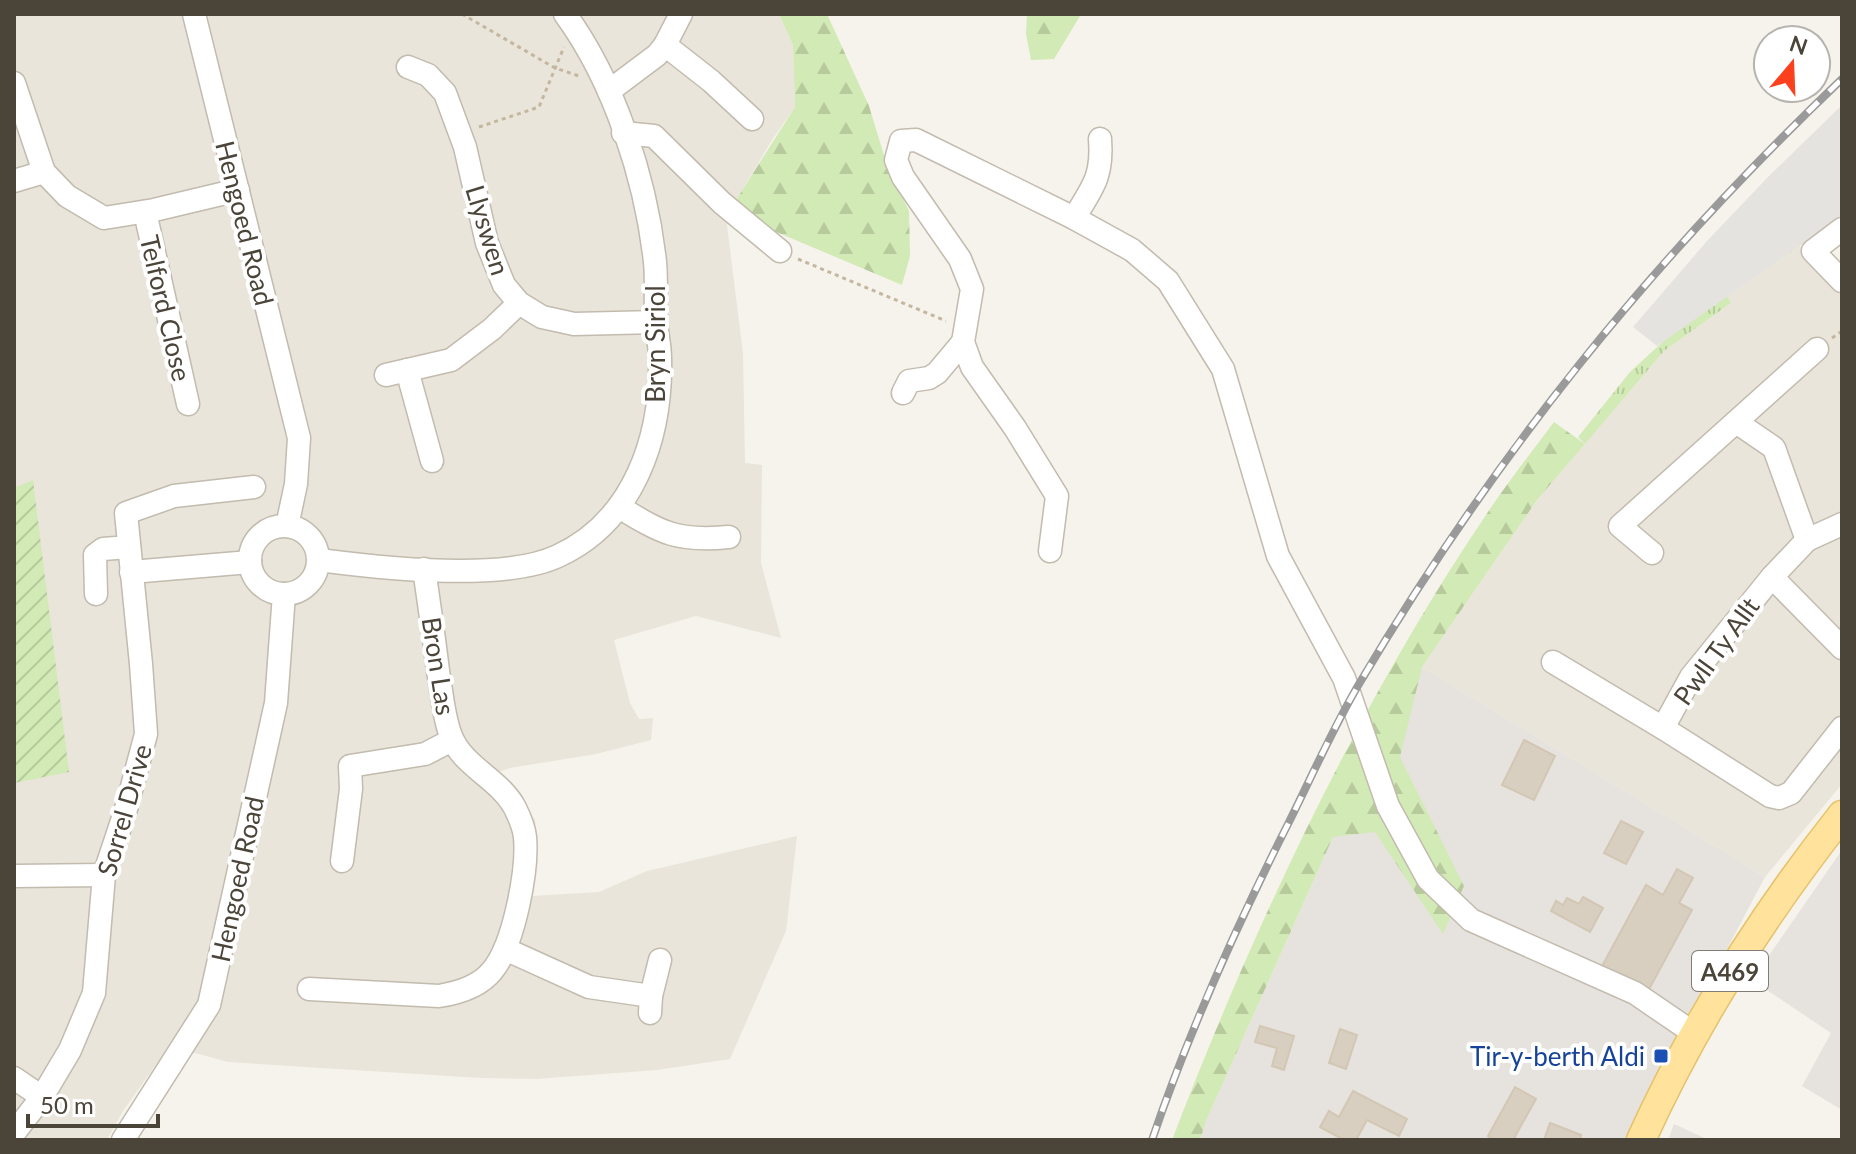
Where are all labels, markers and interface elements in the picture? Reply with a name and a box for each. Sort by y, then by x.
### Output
north arrow [1752,24,1832,104]
text: N [1786,29,1811,60]
street label: Hengoed Road [209,137,281,309]
street label: Llyswen [459,181,517,279]
street label: Telford Close [134,232,198,384]
street label: Bryn Siriol [639,285,671,403]
street label: Pwll Ty Allt [1666,590,1766,711]
street label: Bron Las [415,615,463,717]
street label: Sorrel Drive [90,740,158,880]
street label: Hengoed Road [204,793,270,965]
road number: A469 [1692,951,1768,991]
place label: Tir-y-berth Aldi [1470,1040,1645,1072]
marker: Tir-y-berth Aldi [1652,1047,1670,1065]
scale bar [28,1078,158,1128]
text: 50 m [40,1090,94,1119]

